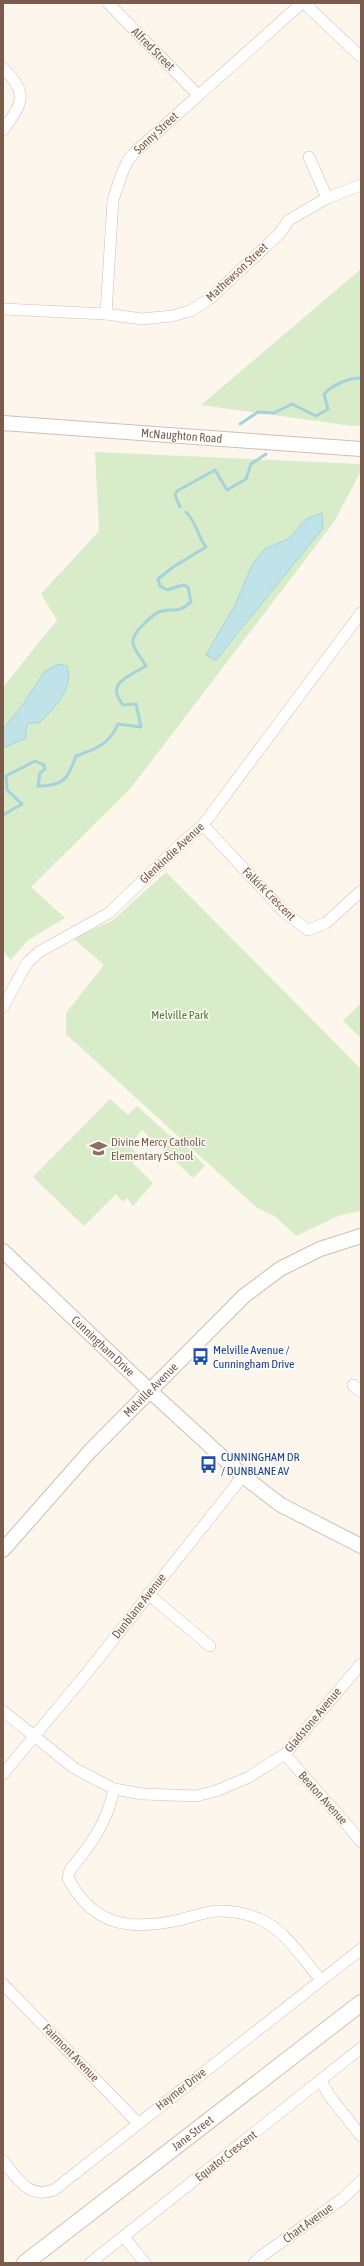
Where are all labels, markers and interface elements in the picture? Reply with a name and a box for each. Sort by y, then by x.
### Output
street label: Alfred Street [129,25,178,74]
street label: Sonny Street [131,109,181,157]
street label: Mathewson Street [203,240,271,304]
street label: McNaughton Road [140,426,223,446]
street label: Glenkindie Avenue [137,820,207,886]
street label: Falkirk Crescent [240,865,299,924]
park label: Melville Park [151,1008,210,1022]
place label: Divine Mercy Catholic Elementary School [111,1135,206,1163]
school or university icon: Divine Mercy Catholic Elementary School [88,1139,108,1159]
street label: Cunningham Drive [69,1313,137,1379]
place label: Melville Avenue / Cunningham Drive [213,1343,295,1371]
bus stop icon: Melville Avenue / Cunningham Drive [190,1347,210,1367]
street label: Melville Avenue [121,1360,181,1420]
place label: CUNNINGHAM DR / DUNBLANE AV [221,1450,299,1478]
bus stop icon: CUNNINGHAM DR / DUNBLANE AV [198,1454,218,1474]
street label: Dunblane Avenue [109,1571,169,1641]
street label: Gladstone Avenue [282,1685,344,1755]
street label: Beaton Avenue [296,1769,350,1827]
street label: Fairmont Avenue [40,2021,102,2085]
street label: Haymer Drive [153,2065,209,2113]
street label: Jane Street [169,2112,217,2154]
street label: Equator Crescent [192,2127,260,2184]
street label: Chart Avenue [280,2200,336,2246]

